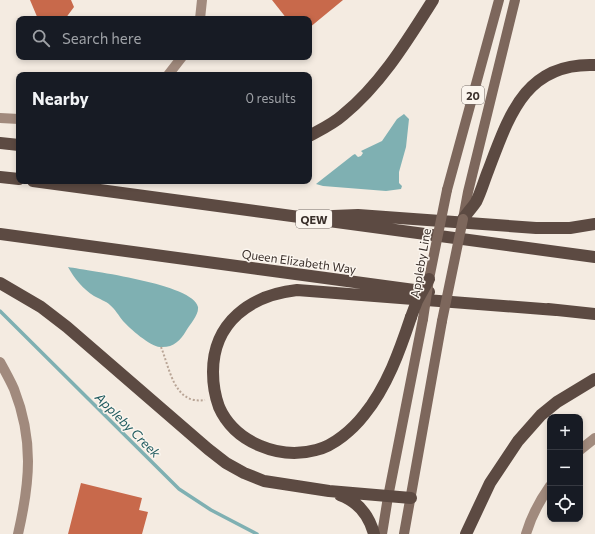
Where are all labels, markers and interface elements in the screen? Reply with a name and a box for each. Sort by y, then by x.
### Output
search box [16,16,312,60]
icon: search [30,27,52,49]
text: Search here [62,29,141,47]
road number: 20 [462,86,484,104]
text: Nearby [32,88,89,109]
text: 0 results [245,90,296,106]
road number: QEW [296,210,332,228]
street label: Appleby Line [407,227,433,299]
street label: Queen Elizabeth Way [241,246,357,276]
water label: Appleby Creek [91,388,165,462]
map controls [547,414,583,522]
button: + [547,414,583,450]
button: − [547,450,583,486]
button: locate [547,486,583,522]

